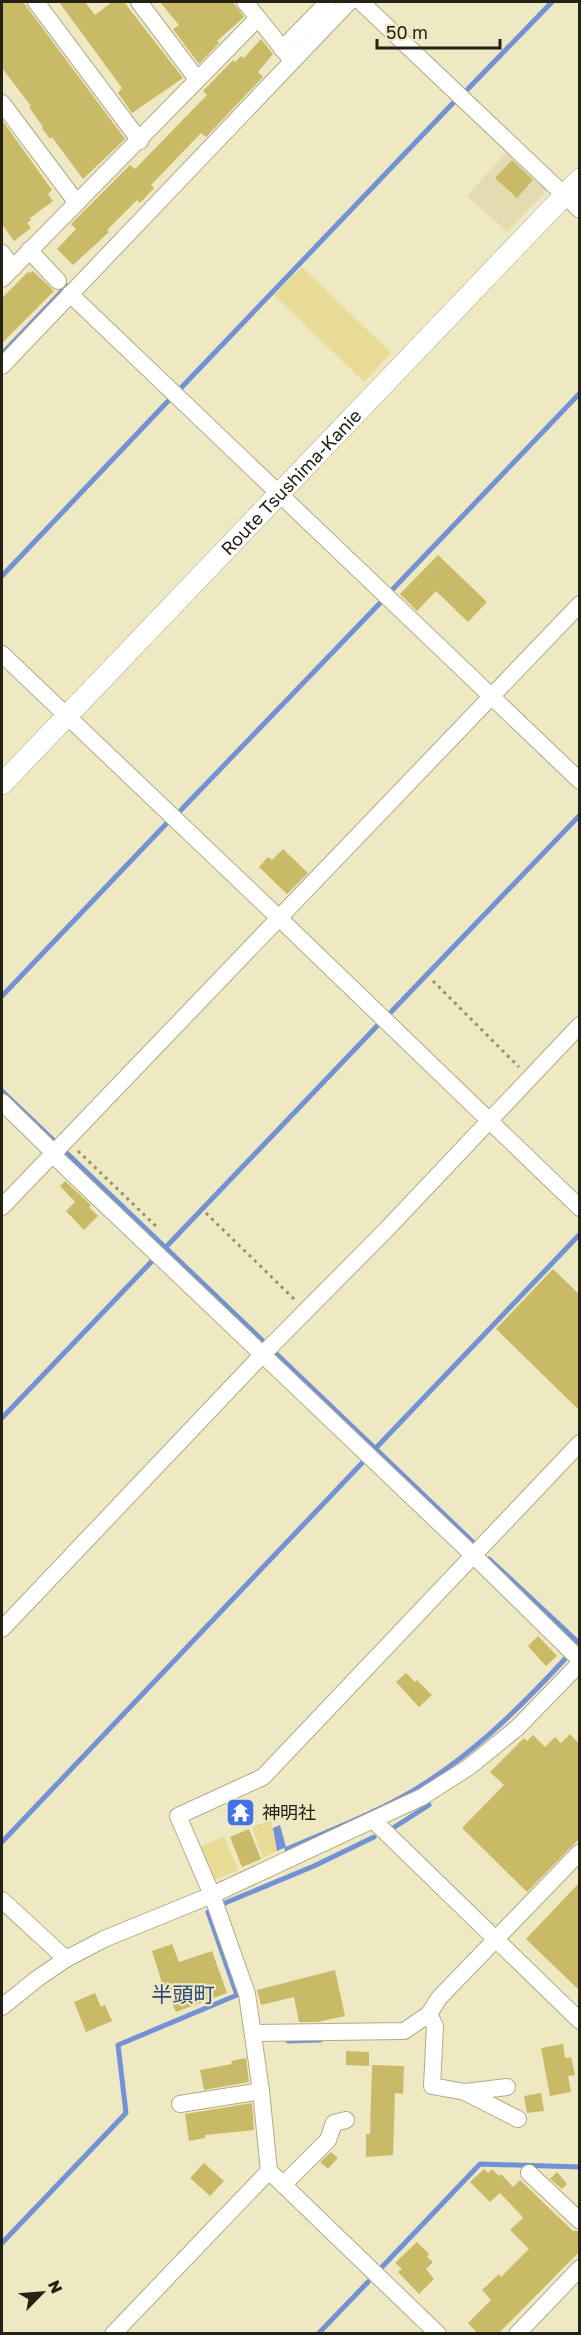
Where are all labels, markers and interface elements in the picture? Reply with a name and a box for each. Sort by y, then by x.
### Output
scale bar [377,12,500,50]
text: 50 m [386,21,428,43]
street label: Route Tsushima-Kanie [216,404,366,559]
temple icon: 神明社 [225,1796,257,1828]
place label: 神明社 [262,1801,316,1823]
district label: 半頭町 [152,1981,215,2007]
north arrow [12,2263,72,2323]
text: N [44,2277,67,2296]

